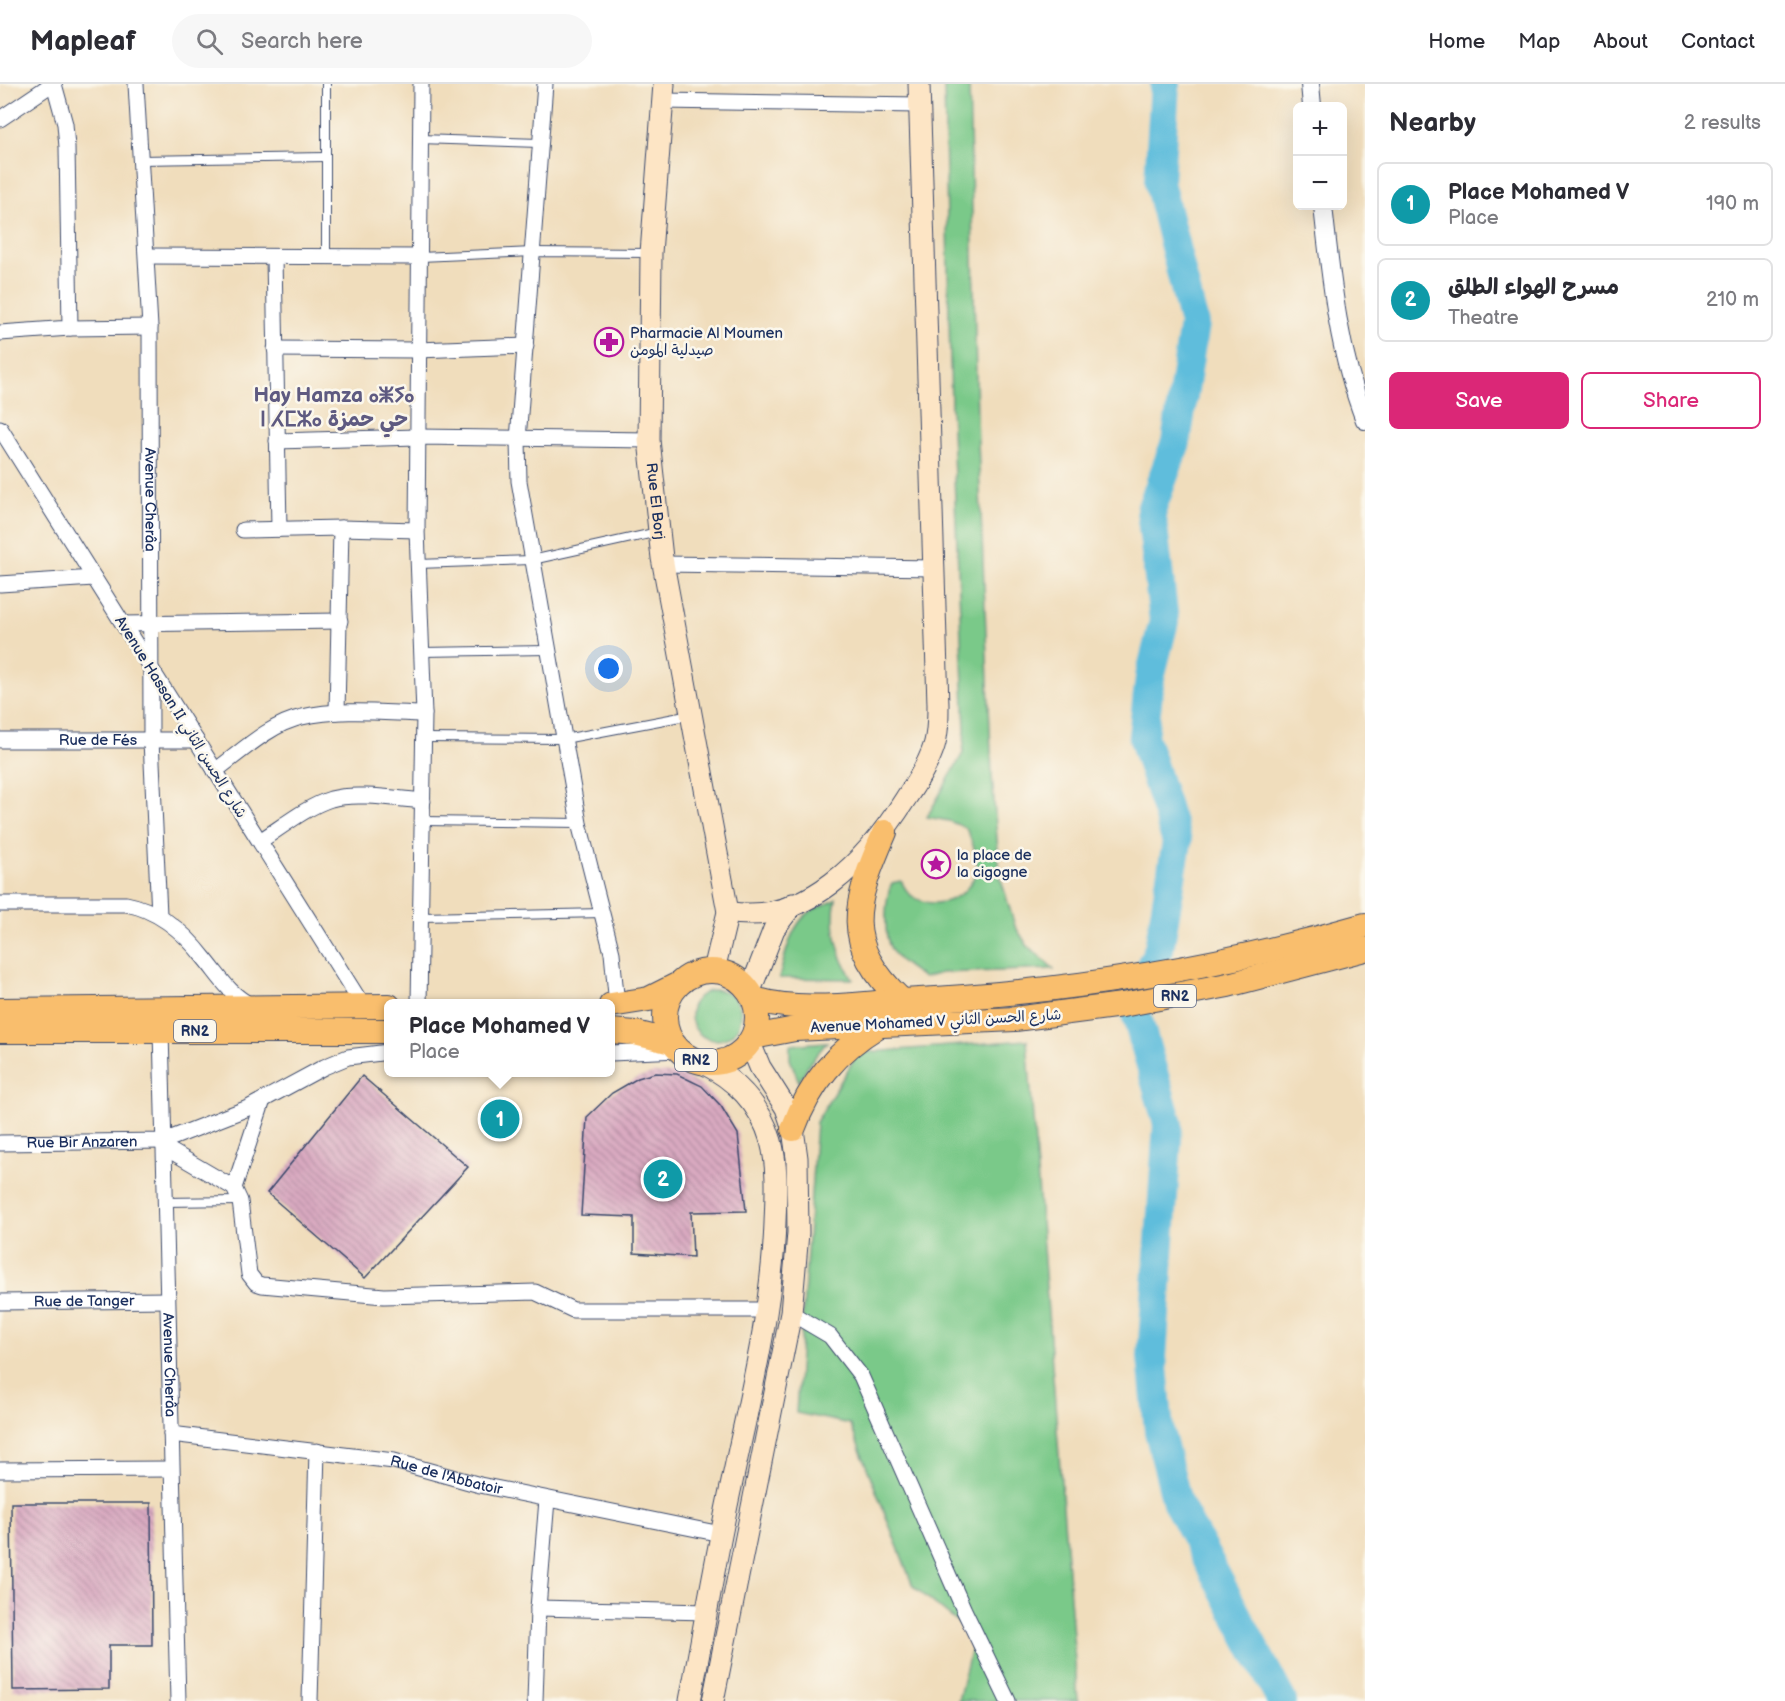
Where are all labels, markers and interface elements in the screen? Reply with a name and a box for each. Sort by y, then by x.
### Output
search box [172,14,592,68]
text: Mapleaf [30,25,136,58]
icon: search [193,25,226,58]
text: Search here [241,28,363,55]
text: Home [1428,29,1485,54]
text: Map [1518,29,1560,54]
text: About [1593,29,1648,54]
text: Contact [1681,29,1755,54]
map controls [1293,102,1347,210]
button: + [1293,102,1347,156]
text: Nearby [1389,108,1476,139]
text: 2 results [1684,111,1761,135]
button: − [1293,156,1347,210]
text: Place Mohamed V [1448,179,1629,206]
text: 1 [1406,192,1415,216]
text: 190 m [1706,192,1759,216]
text: Place [1448,206,1499,230]
text: مسرح الهواء الطلق [1448,274,1619,301]
text: 2 [1405,288,1416,312]
text: 210 m [1706,288,1759,312]
text: Theatre [1448,306,1519,330]
place label: Pharmacie Al Moumen صيدلية المومن [630,324,783,360]
pharmacy icon: Pharmacie Al Moumen صيدلية المومن [593,326,625,358]
button: Save [1389,372,1569,429]
button: Share [1581,372,1761,429]
district label: Hay Hamza ⴰⵥⵢⴰ ⵏ ⵃⵎⵣⴰ حي حمزة [254,383,415,438]
street label: Avenue Cherâa [140,447,160,552]
street label: Rue El Borj [642,462,669,541]
street label: Avenue Hassan II شارع الحسن الثاني [108,613,251,823]
your location [594,654,623,683]
street label: Rue de Fés [59,731,138,750]
place label: la place de la cigogne [957,846,1032,882]
place icon: la place de la cigogne [920,848,952,880]
road number: RN2 [1154,985,1196,1007]
popup [384,999,615,1077]
street label: Avenue Mohamed V شارع الحسن الثاني [810,1005,1062,1041]
text: Place Mohamed V [409,1013,590,1040]
road number: RN2 [174,1020,216,1042]
text: Place [409,1040,460,1064]
road number: RN2 [675,1049,717,1071]
pin: 1 [480,1096,520,1142]
street label: Rue Bir Anzaren [26,1132,138,1153]
pin: 2 [644,1156,682,1202]
street label: Rue de Tanger [34,1291,135,1312]
street label: Avenue Cherâa [158,1312,180,1417]
street label: Rue de l'Abbatoir [388,1451,505,1499]

